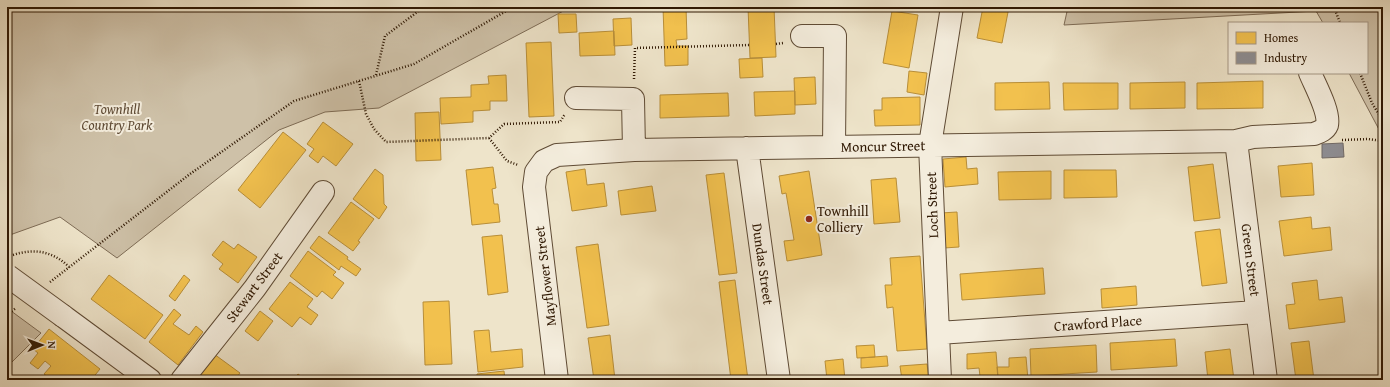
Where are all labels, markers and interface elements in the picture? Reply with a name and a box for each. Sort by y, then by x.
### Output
legend [1228,22,1368,74]
text: Homes [1264,29,1299,46]
text: Industry [1264,49,1307,66]
park label: Townhill Country Park [82,99,153,135]
street label: Moncur Street [841,135,925,157]
street label: Loch Street [921,171,943,238]
place label: Townhill Colliery [817,201,869,237]
marker: Townhill Colliery [804,214,814,224]
street label: Dundas Street [747,222,779,306]
street label: Green Street [1237,222,1265,298]
street label: Mayflower Street [529,225,561,327]
street label: Stewart Street [221,247,287,327]
street label: Crawford Place [1053,310,1143,336]
north arrow [22,325,62,365]
text: N [44,341,60,349]

